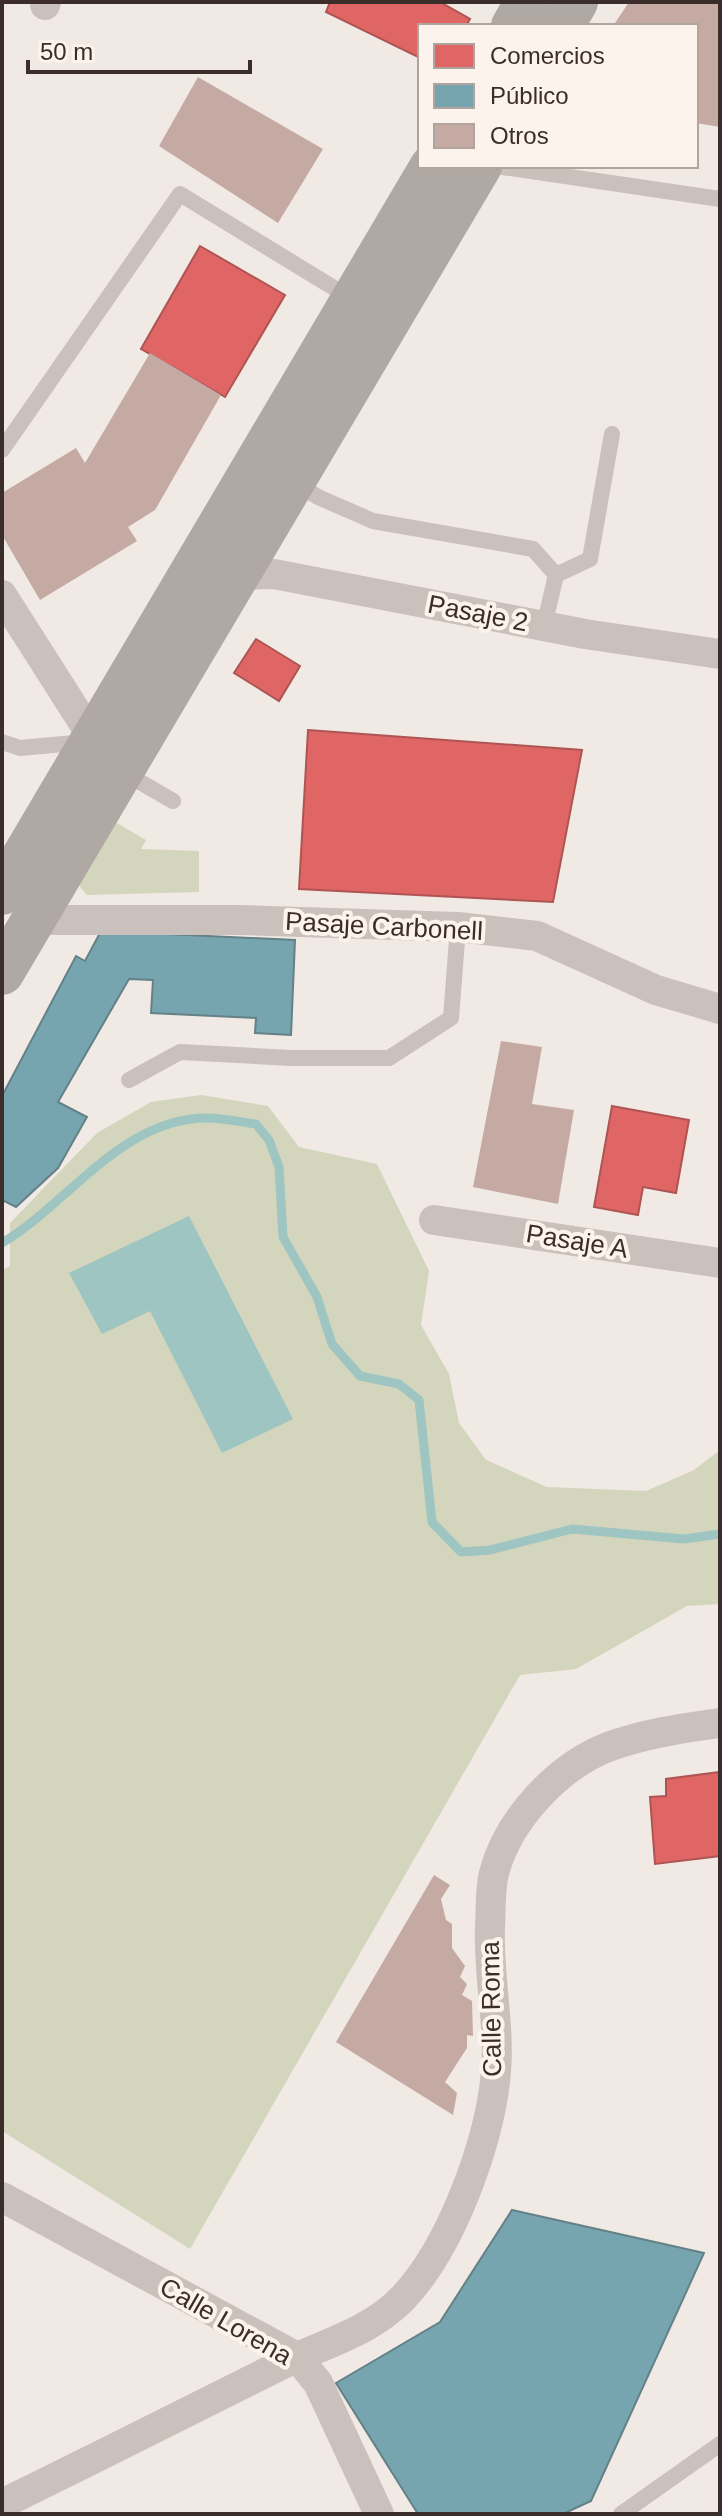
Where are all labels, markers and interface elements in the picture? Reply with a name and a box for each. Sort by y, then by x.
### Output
scale bar [28,24,250,74]
legend [418,24,698,168]
text: 50 m [40,38,93,65]
text: Comercios [490,42,605,69]
text: Público [490,82,569,109]
text: Otros [490,122,549,149]
street label: Pasaje 2 [425,589,531,637]
street label: Pasaje Carbonell [284,906,484,946]
street label: Pasaje A [524,1218,631,1264]
street label: Calle Roma [475,1940,507,2077]
street label: Calle Lorena [155,2271,298,2371]

